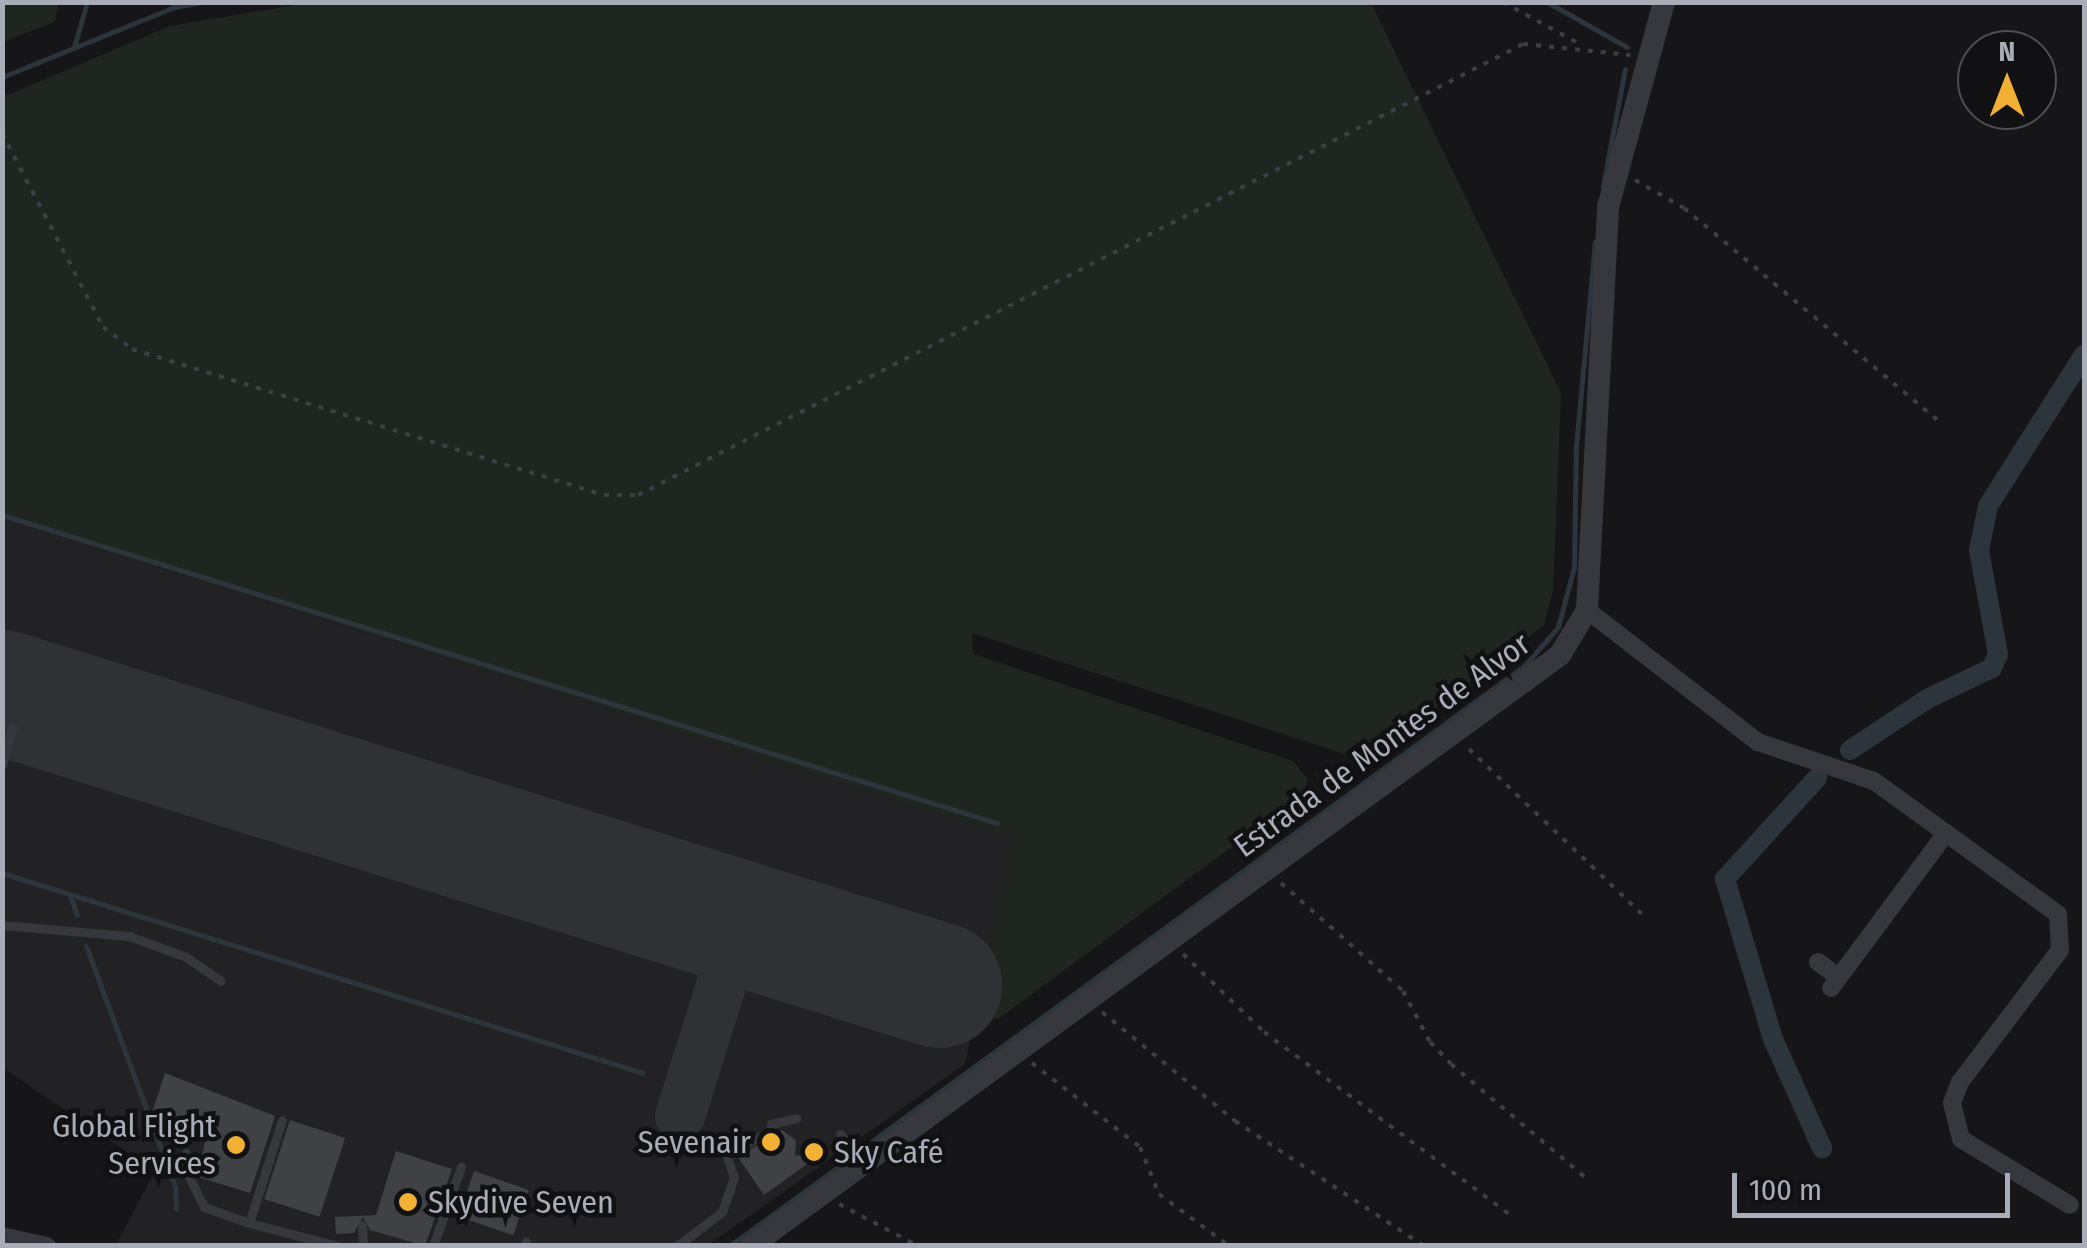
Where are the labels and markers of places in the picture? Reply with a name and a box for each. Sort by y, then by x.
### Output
place label: Global Flight Services [52,1108,216,1183]
place label: Sevenair [638,1123,751,1161]
marker: Sevenair [760,1131,782,1153]
place label: Sky Café [834,1133,943,1171]
marker: Global Flight Services [225,1134,247,1156]
marker: Sky Café [803,1141,825,1163]
place label: Skydive Seven [428,1183,614,1221]
marker: Skydive Seven [397,1191,419,1213]

